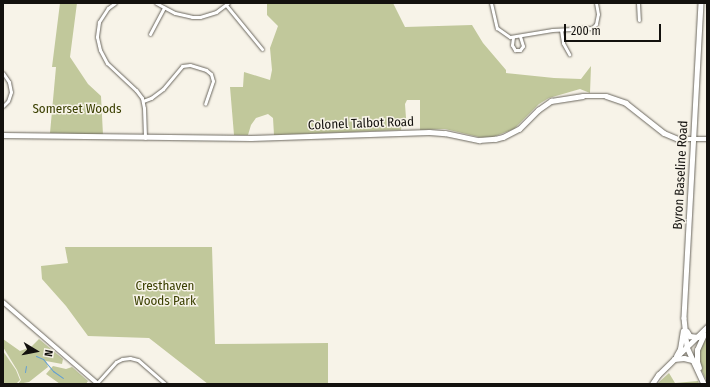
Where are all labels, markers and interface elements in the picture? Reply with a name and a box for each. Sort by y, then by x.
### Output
scale bar [566,16,663,42]
text: 200 m [571,24,601,38]
park label: Somerset Woods [32,101,122,117]
street label: Colonel Talbot Road [308,114,414,134]
street label: Byron Baseline Road [670,120,692,230]
park label: Cresthaven Woods Park [134,279,196,310]
north arrow [16,331,56,371]
text: N [41,349,55,358]

